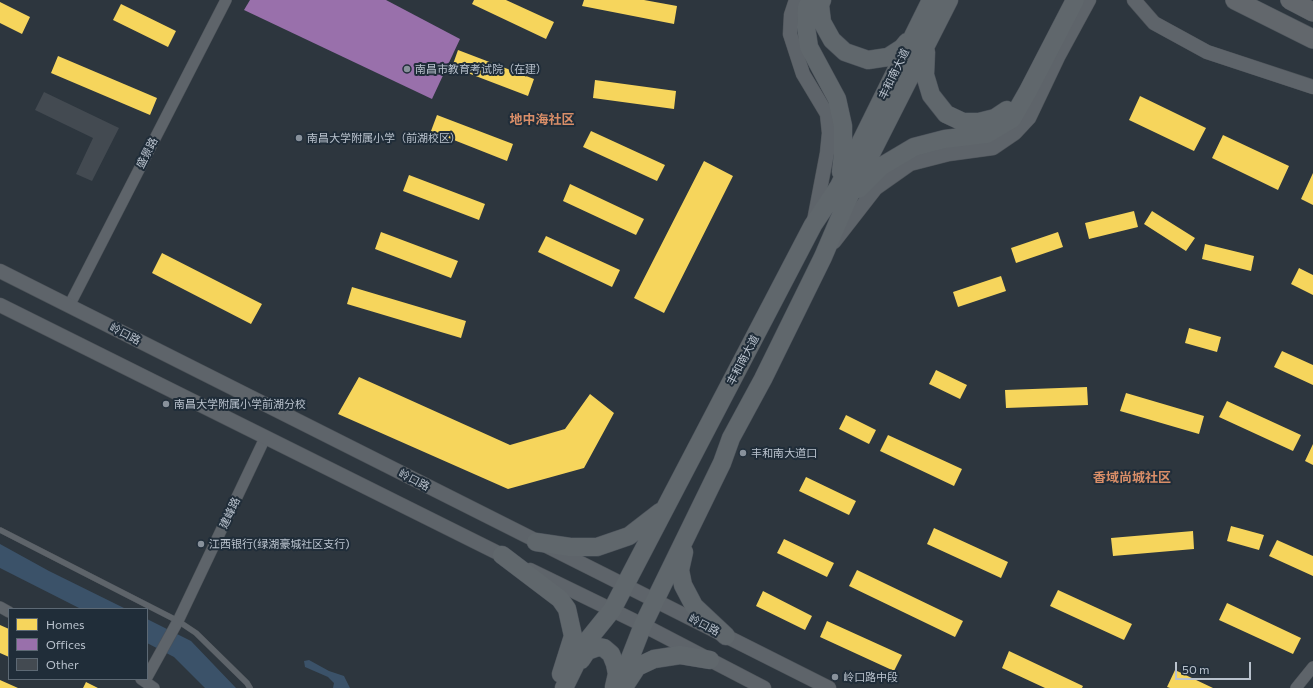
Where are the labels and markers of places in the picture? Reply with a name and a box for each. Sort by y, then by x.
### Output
place label: 南昌市教育考试院（在建） [415,62,547,76]
marker: 南昌市教育考试院（在建） [402,64,412,74]
place label: 南昌大学附属小学（前湖校区） [307,131,461,145]
marker: 南昌大学附属小学（前湖校区） [294,133,304,143]
place label: 南昌大学附属小学前湖分校 [174,397,306,411]
marker: 南昌大学附属小学前湖分校 [161,399,171,409]
place label: 丰和南大道口 [751,446,817,460]
marker: 丰和南大道口 [738,448,748,458]
place label: 江西银行(绿湖豪城社区支行) [209,537,349,551]
marker: 江西银行(绿湖豪城社区支行) [196,539,206,549]
place label: 岭口路中段 [843,670,898,684]
marker: 岭口路中段 [830,672,840,682]

